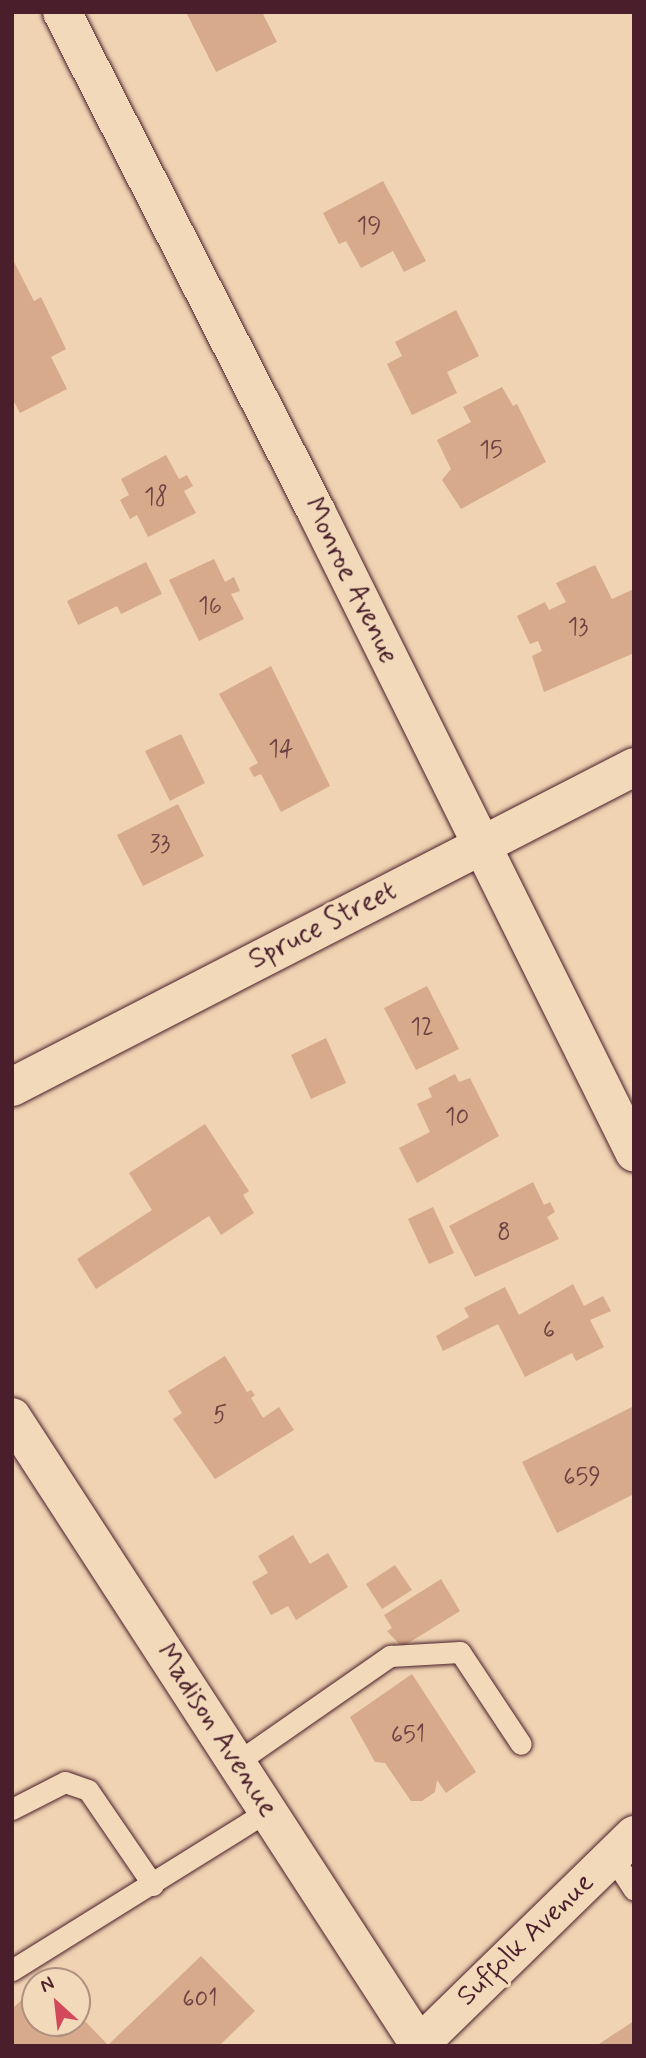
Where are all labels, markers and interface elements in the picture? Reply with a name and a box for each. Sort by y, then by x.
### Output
house number: 19 [356,213,382,241]
house number: 15 [479,437,503,465]
house number: 18 [144,484,168,512]
street label: Monroe Avenue [295,491,405,671]
house number: 16 [198,593,222,621]
house number: 13 [568,614,588,642]
house number: 14 [268,736,294,764]
house number: 33 [150,831,170,859]
street label: Spruce Street [241,873,405,979]
house number: 12 [410,1014,434,1042]
house number: 10 [445,1104,469,1132]
house number: 8 [497,1219,511,1247]
house number: 6 [543,1317,555,1345]
house number: 5 [213,1402,227,1430]
house number: 659 [563,1464,601,1492]
street label: Madison Avenue [150,1642,282,1820]
house number: 651 [391,1722,425,1750]
street label: Suffolk Avenue [450,1866,602,2014]
north arrow [21,1967,91,2037]
text: N [36,1971,58,1999]
house number: 601 [182,1986,218,2014]

